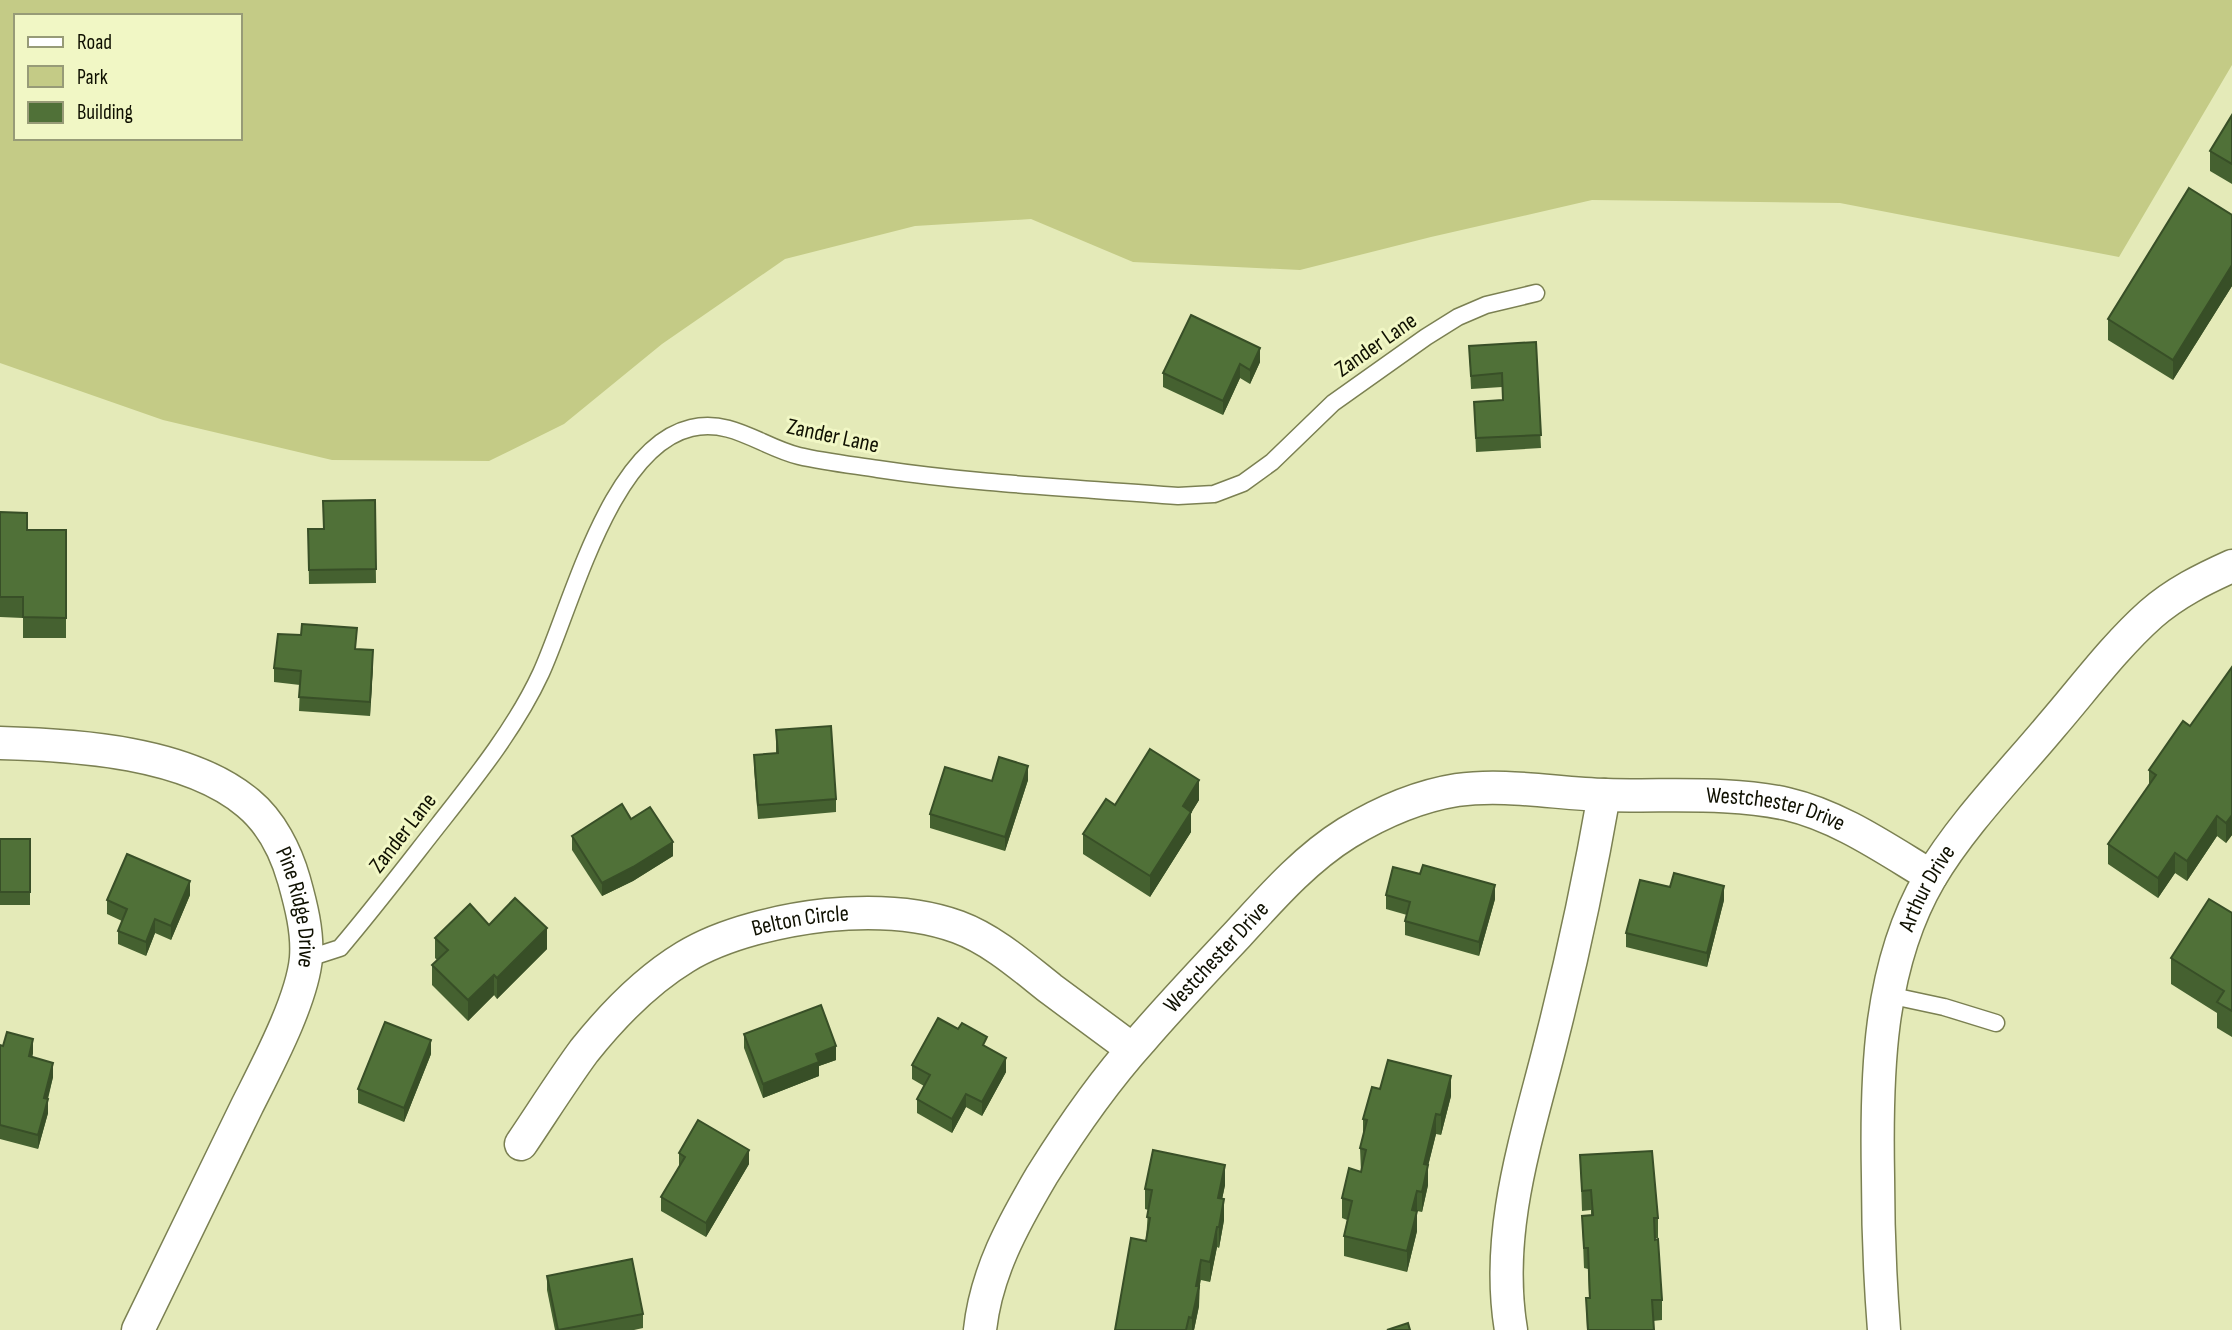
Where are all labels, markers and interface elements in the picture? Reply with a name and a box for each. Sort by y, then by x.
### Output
legend [14,14,242,140]
text: Road [77,30,112,55]
text: Park [77,65,108,90]
text: Building [77,100,133,125]
street label: Zander Lane [1330,307,1422,383]
street label: Zander Lane [784,413,882,459]
street label: Westchester Drive [1706,782,1850,838]
street label: Zander Lane [363,788,443,878]
street label: Arthur Drive [1892,839,1961,936]
street label: Pine Ridge Drive [269,842,320,970]
street label: Westchester Drive [1158,895,1275,1019]
street label: Belton Circle [749,899,850,943]

